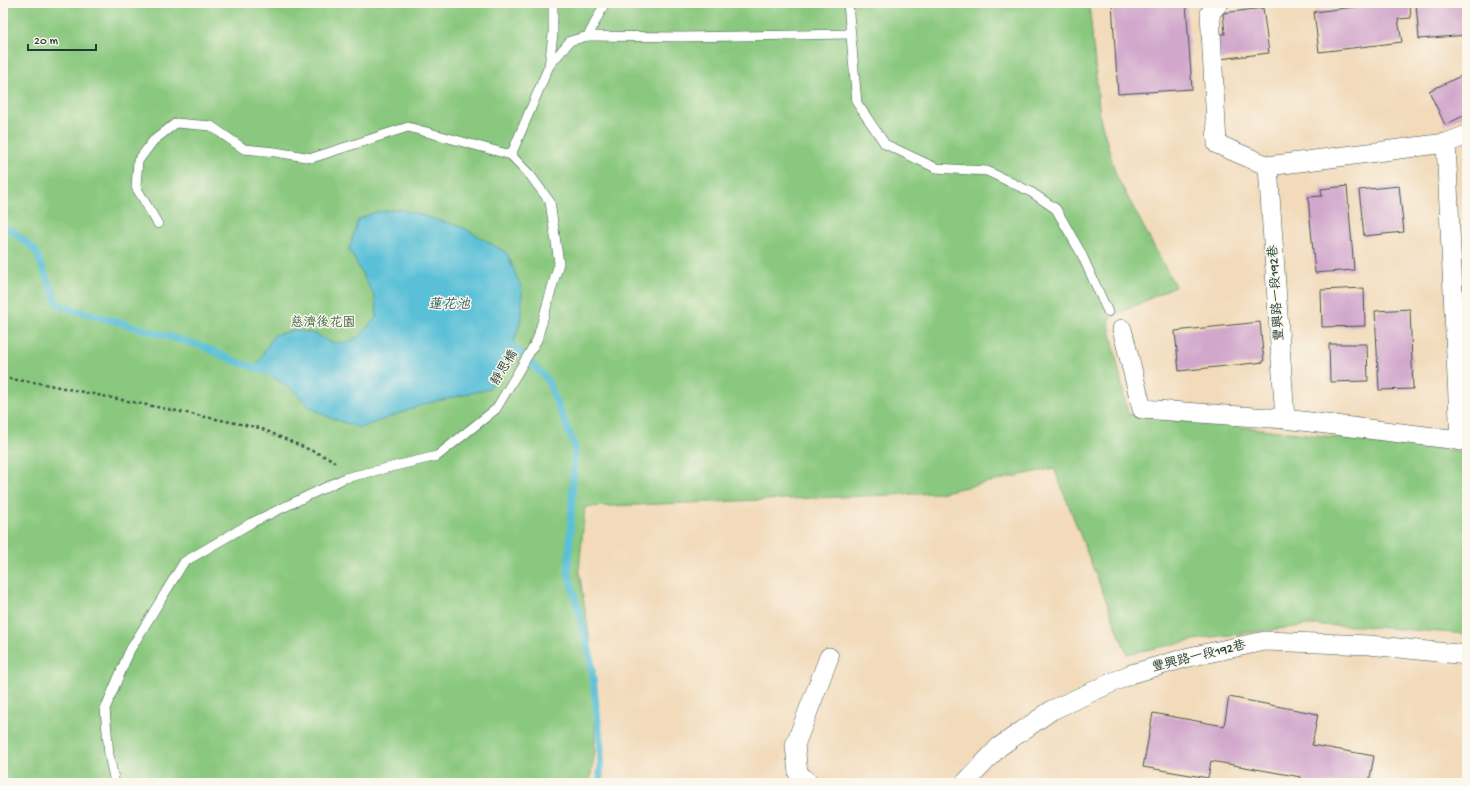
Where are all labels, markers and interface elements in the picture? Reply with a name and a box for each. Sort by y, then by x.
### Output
scale bar [28,26,96,52]
text: 20 m [34,35,59,49]
street label: 豐興路一段192巷 [1264,245,1288,342]
water label: 蓮花池 [428,296,471,314]
park label: 慈濟後花園 [290,315,356,331]
street label: 靜思橋 [487,346,521,389]
street label: 豐興路一段192巷 [1150,636,1247,676]

